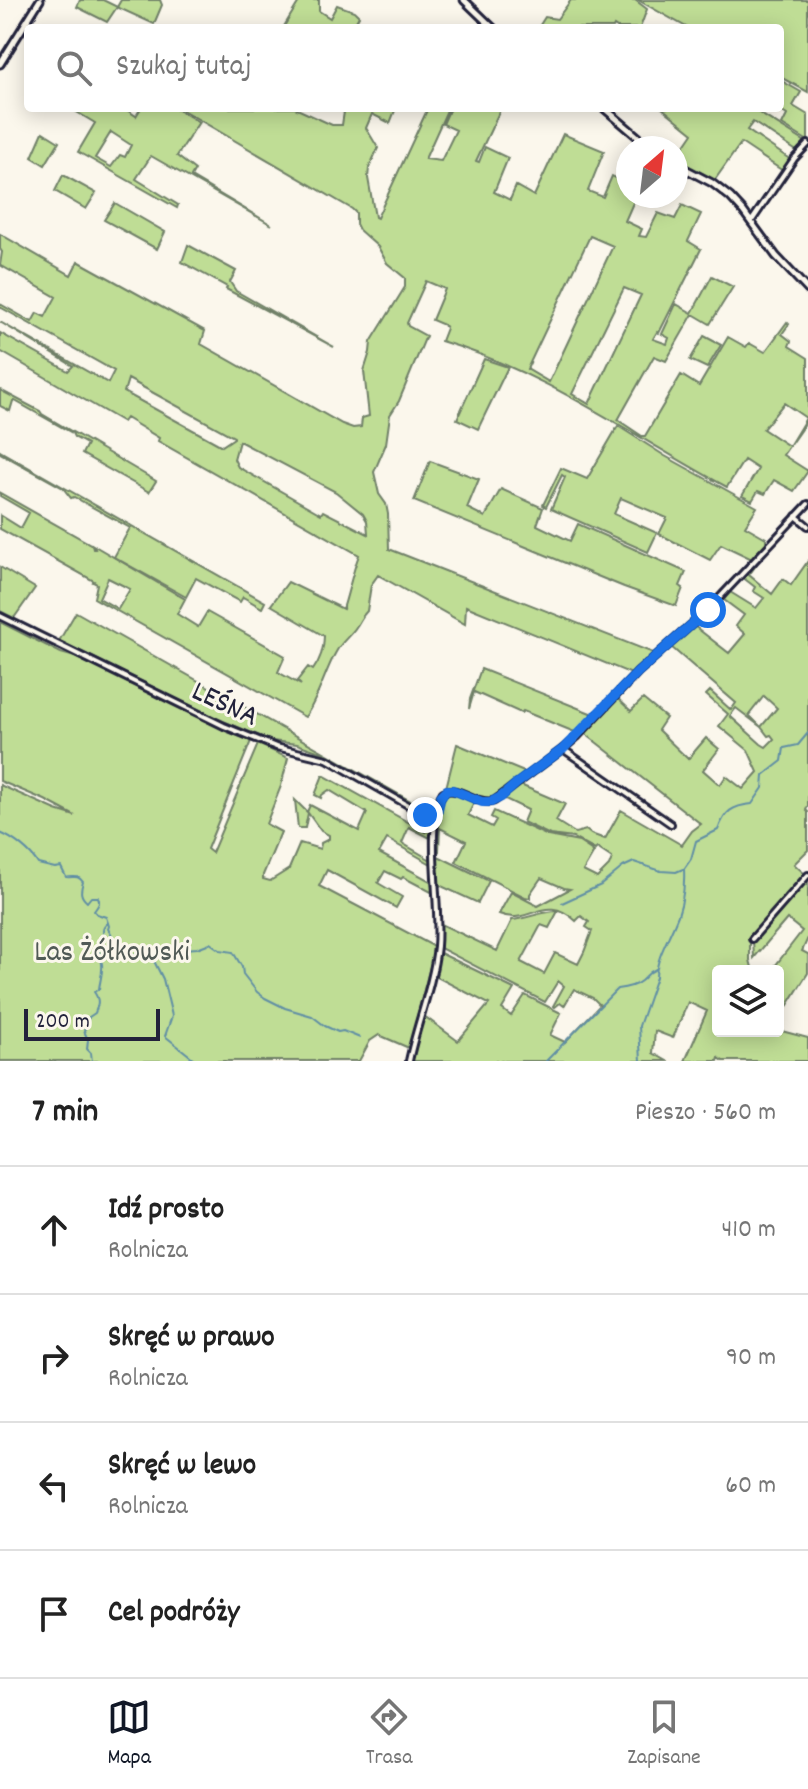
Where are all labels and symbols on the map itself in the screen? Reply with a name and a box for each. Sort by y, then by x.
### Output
north arrow [616,136,688,208]
route start [690,592,726,628]
street label: LEŚNA [184,672,265,740]
route end [407,797,443,833]
park label: Las Żółkowski [34,933,190,976]
scale bar [24,1005,160,1041]

